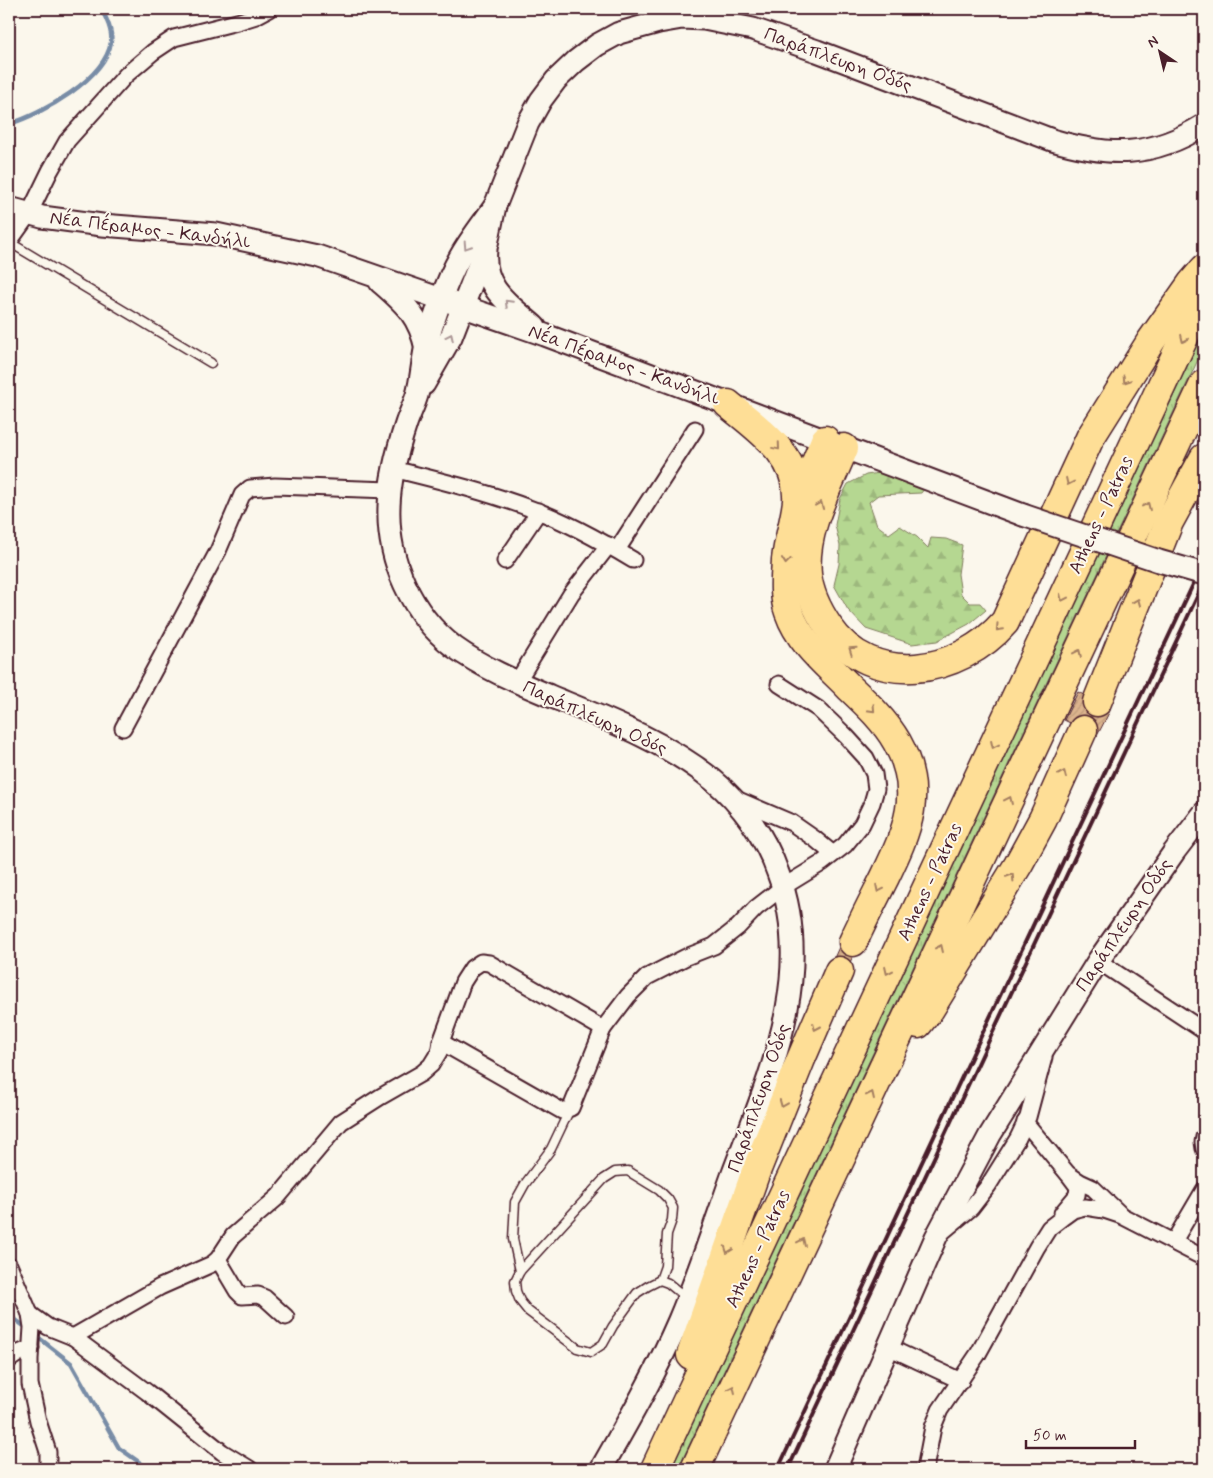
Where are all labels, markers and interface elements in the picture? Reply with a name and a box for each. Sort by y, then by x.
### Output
street label: Παράπλευρη Οδός [761,22,915,98]
north arrow [1136,28,1186,78]
text: N [1144,32,1162,52]
street label: Νέα Πέραμος - Κανδήλι [48,205,252,255]
one-way arrow [463,241,473,250]
one-way arrow [505,300,514,309]
street label: Νέα Πέραμος - Κανδήλι [525,319,723,411]
one-way arrow [444,333,454,342]
one-way arrow [1179,334,1190,343]
one-way arrow [1123,375,1133,384]
one-way arrow [772,442,781,451]
street label: Athens - Patras [1063,451,1140,578]
one-way arrow [1065,477,1075,486]
one-way arrow [814,501,825,510]
one-way arrow [1141,502,1151,511]
one-way arrow [781,558,792,566]
one-way arrow [1059,592,1069,601]
one-way arrow [1131,598,1141,606]
one-way arrow [996,622,1005,631]
one-way arrow [848,647,858,656]
one-way arrow [1072,649,1082,658]
street label: Παράπλευρη Οδός [519,675,671,761]
one-way arrow [866,704,875,713]
one-way arrow [990,740,1000,749]
one-way arrow [1057,770,1068,779]
one-way arrow [1003,797,1013,806]
street label: Athens - Patras [892,818,969,945]
street label: Παράπλευρη Οδός [1070,853,1178,997]
one-way arrow [1005,873,1015,882]
one-way arrow [875,883,885,892]
one-way arrow [933,944,943,953]
one-way arrow [884,966,894,975]
street label: Παράπλευρη Οδός [722,1020,796,1176]
one-way arrow [811,1022,822,1031]
one-way arrow [864,1091,875,1100]
one-way arrow [779,1099,790,1108]
street label: Athens - Patras [720,1185,797,1312]
one-way arrow [795,1238,806,1247]
one-way arrow [724,1245,734,1253]
one-way arrow [726,1385,737,1394]
scale bar [1026,1418,1134,1450]
text: 50 m [1033,1426,1067,1446]

